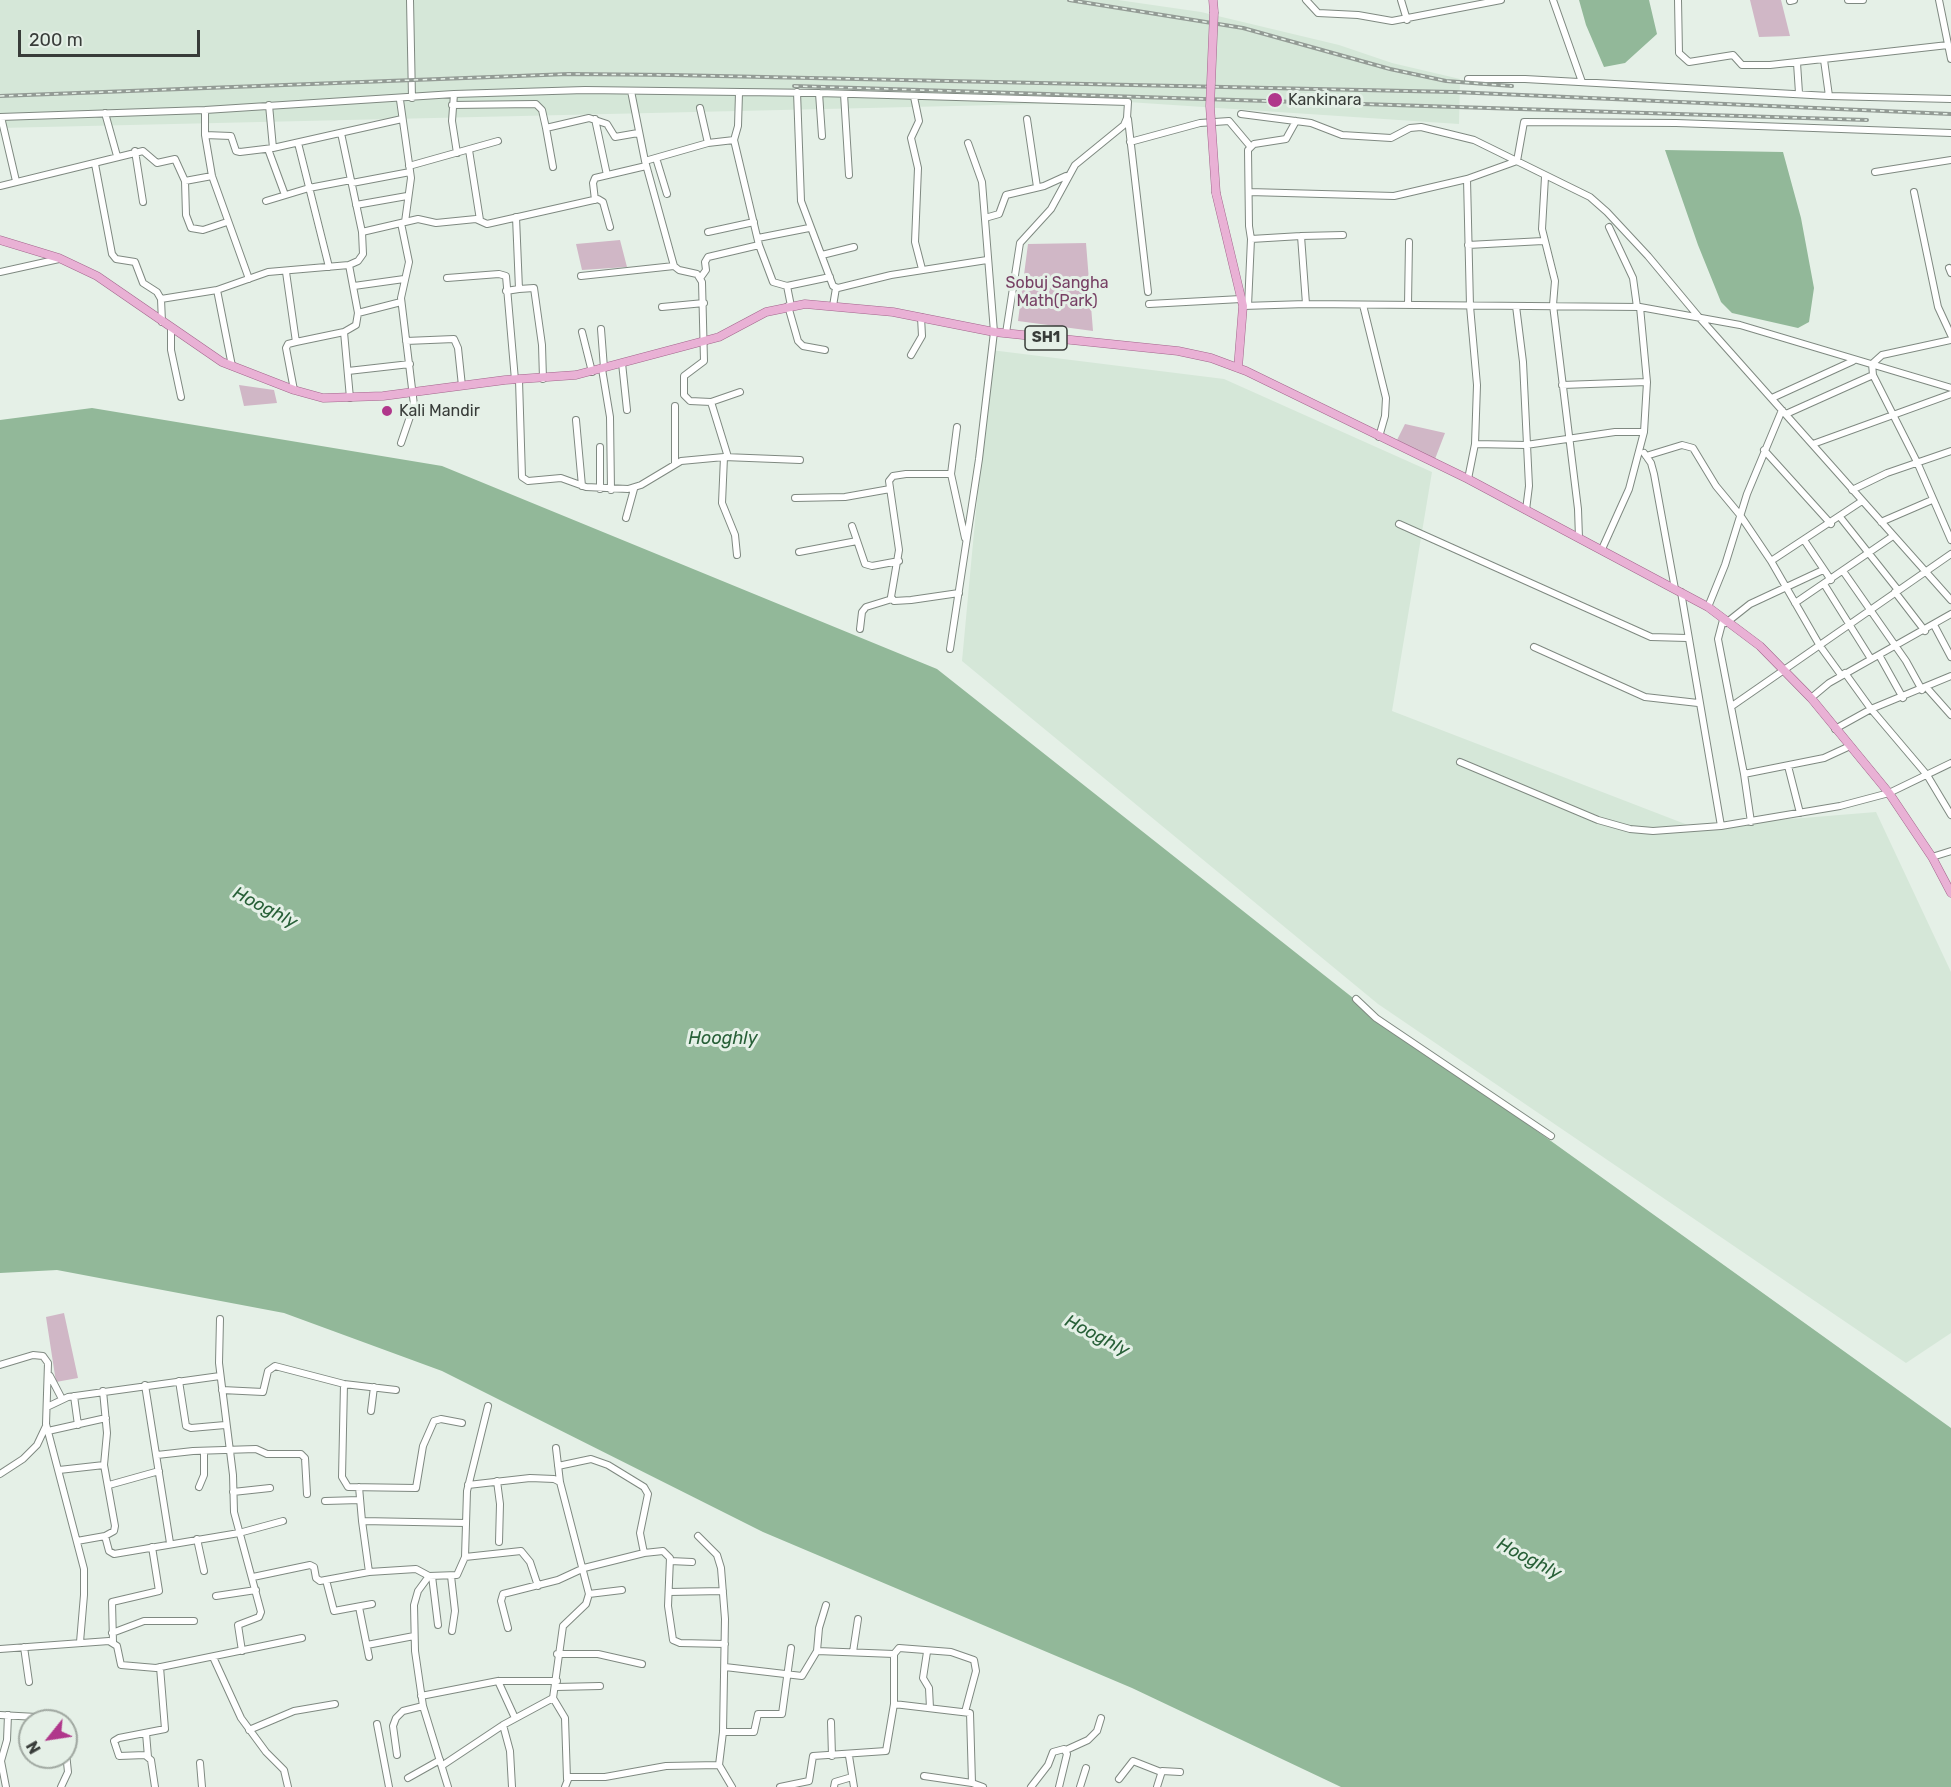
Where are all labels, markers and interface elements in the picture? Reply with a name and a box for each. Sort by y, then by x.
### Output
scale bar [21,18,202,56]
text: 200 m [29,29,83,51]
place label: Kankinara [1288,90,1361,110]
marker: Kankinara [1266,91,1284,109]
park label: Sobuj Sangha Math(Park) [1006,273,1108,311]
road number: SH1 [1025,326,1067,350]
place label: Kali Mandir [399,401,480,421]
marker: Kali Mandir [380,404,394,418]
water label: Hooghly [229,883,301,933]
water label: Hooghly [688,1028,758,1050]
water label: Hooghly [1061,1311,1133,1361]
water label: Hooghly [1493,1534,1565,1584]
north arrow [18,1709,78,1769]
text: N [23,1738,45,1757]

